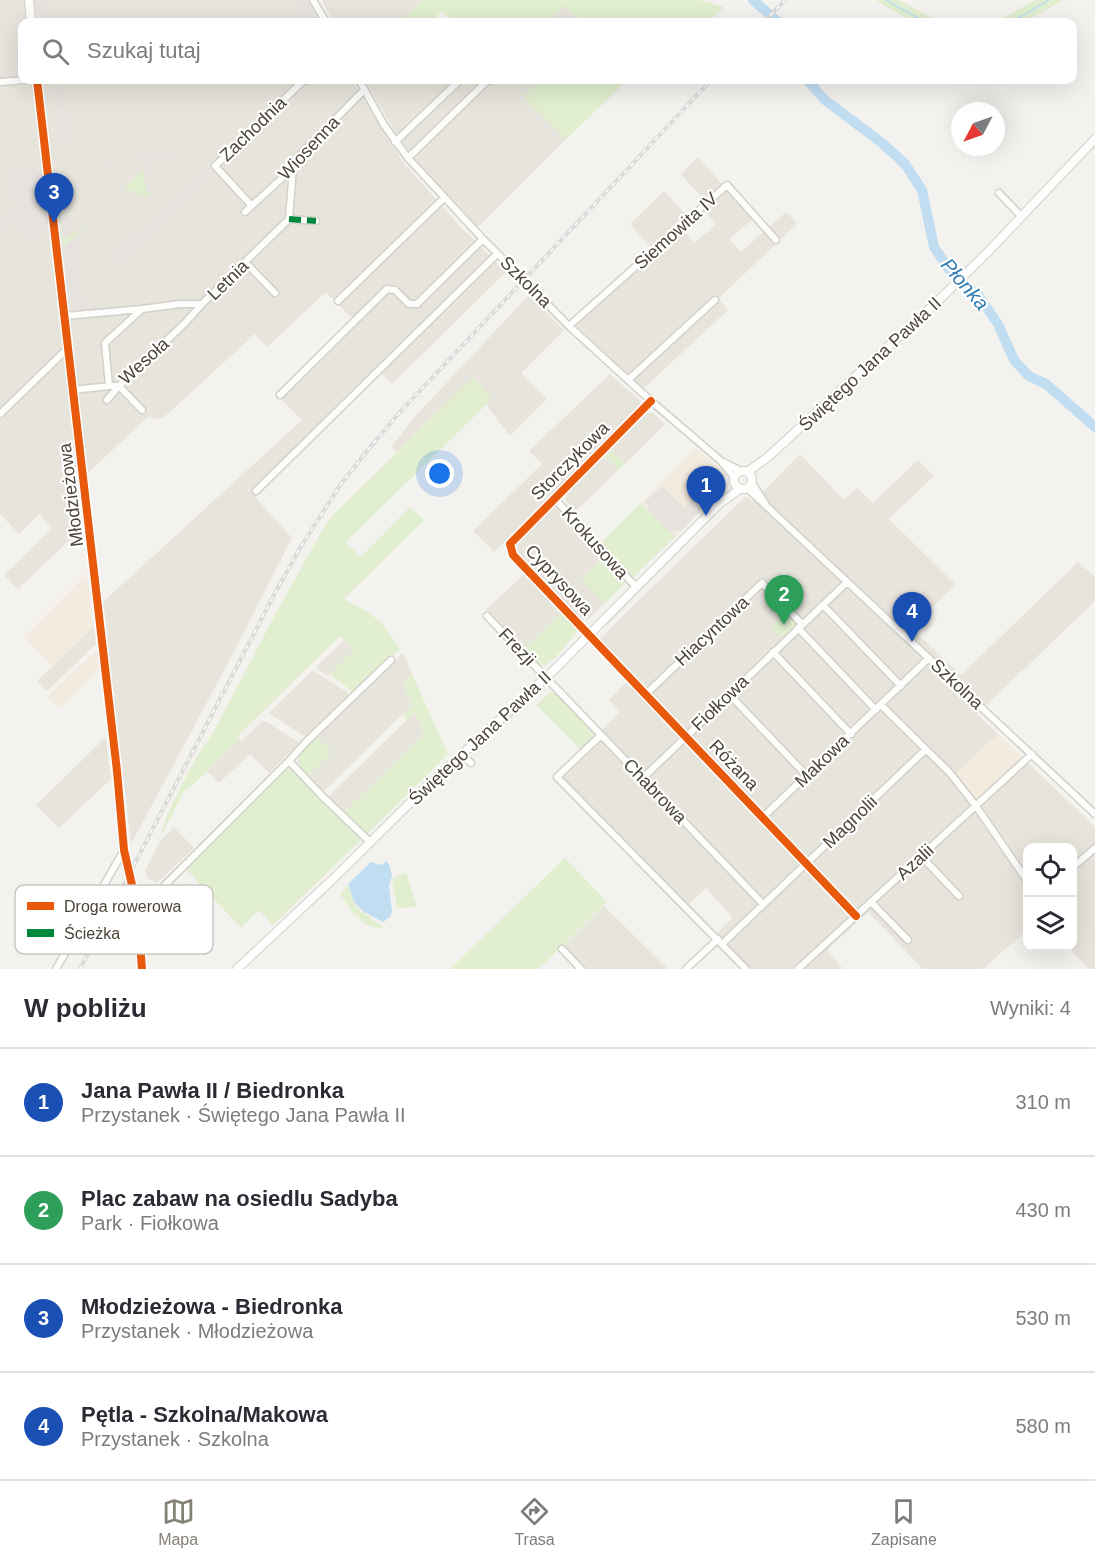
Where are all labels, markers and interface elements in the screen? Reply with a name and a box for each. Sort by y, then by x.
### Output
search box [18,18,1077,84]
icon: search [39,35,72,68]
text: Szukaj tutaj [87,38,201,63]
street label: Zachodnia [216,92,291,165]
north arrow [951,102,1005,156]
street label: Wiosenna [274,111,344,184]
pin: 3 [34,174,74,223]
street label: Siemowita IV [630,188,722,274]
street label: Szkolna [496,252,556,312]
water label: Płonka [937,254,993,314]
street label: Letnia [203,255,253,304]
street label: Świętego Jana Pawła II [794,292,945,435]
street label: Wesoła [115,333,174,388]
street label: Storczykowa [527,417,614,504]
street label: Młodzieżowa [55,441,87,548]
your location [425,459,454,488]
pin: 1 [686,466,726,516]
street label: Krokusowa [558,503,633,584]
street label: Cyprysowa [521,541,597,620]
pin: 2 [764,576,804,625]
street label: Hiacyntowa [671,591,754,670]
pin: 4 [892,592,932,642]
street label: Frezji [495,624,539,670]
street label: Szkolna [927,655,988,714]
street label: Świętego Jana Pawła II [404,666,555,809]
street label: Fiołkowa [688,670,753,735]
street label: Makowa [791,730,854,791]
street label: Różana [705,736,763,795]
street label: Chabrowa [619,755,691,828]
street label: Magnolii [819,792,881,852]
street label: Azalii [892,840,938,884]
map controls [1023,843,1077,951]
button: locate [1023,843,1077,897]
legend [15,885,213,954]
button: layers [1023,897,1077,951]
text: Droga rowerowa [64,898,181,915]
text: Ścieżka [64,924,120,942]
text: W pobliżu [24,993,147,1023]
text: Wyniki: 4 [990,997,1071,1019]
text: Jana Pawła II / Biedronka [81,1078,344,1103]
text: 1 [38,1091,49,1113]
text: 310 m [1015,1091,1071,1113]
text: Przystanek · Świętego Jana Pawła II [81,1104,406,1126]
text: Plac zabaw na osiedlu Sadyba [81,1186,398,1211]
text: 2 [38,1199,49,1221]
text: 430 m [1015,1199,1071,1221]
text: Park · Fiołkowa [81,1212,219,1234]
text: Młodzieżowa - Biedronka [81,1294,343,1319]
text: 3 [38,1307,49,1329]
text: 530 m [1015,1307,1071,1329]
text: Przystanek · Młodzieżowa [81,1320,313,1342]
text: Pętla - Szkolna/Makowa [81,1402,328,1427]
text: 4 [38,1415,49,1437]
text: 580 m [1015,1415,1071,1437]
text: Przystanek · Szkolna [81,1428,269,1450]
tab: Mapa [158,1495,198,1549]
tab: Trasa [514,1495,555,1549]
tab: Zapisane [871,1495,937,1549]

